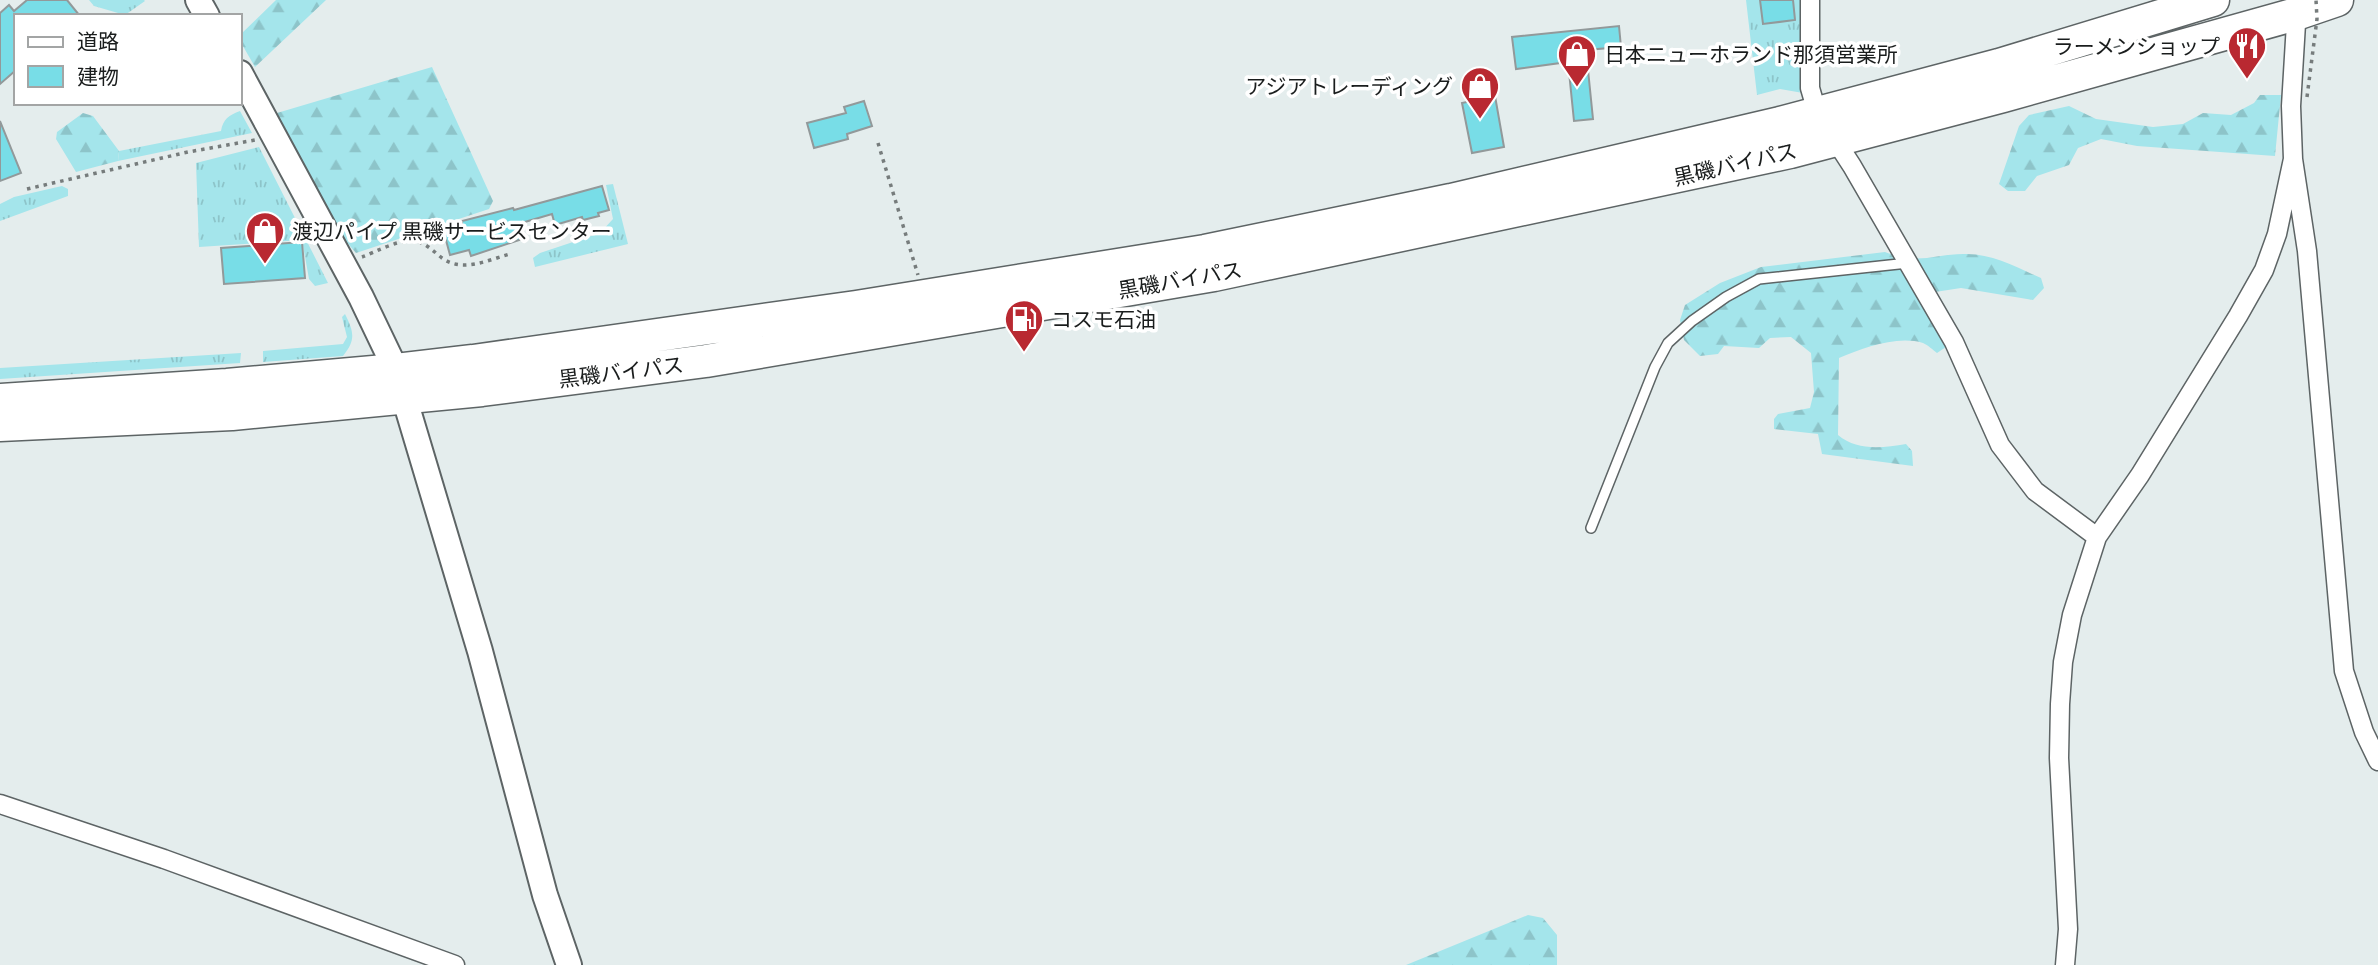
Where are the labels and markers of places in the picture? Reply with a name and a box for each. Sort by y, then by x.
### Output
restaurant icon: ラーメンショップ [2226,25,2268,80]
shop icon: 日本ニューホランド那須営業所 [1556,33,1598,88]
place label: ラーメンショップ [2053,34,2220,59]
place label: 日本ニューホランド那須営業所 [1604,42,1898,67]
shop icon: アジアトレーディング [1459,65,1501,120]
place label: アジアトレーディング [1245,74,1453,99]
shop icon: 渡辺パイプ 黒磯サービスセンター [244,210,286,265]
place label: 渡辺パイプ 黒磯サービスセンター [292,219,612,244]
fuel station icon: コスモ石油 [1003,298,1045,353]
place label: コスモ石油 [1051,307,1156,332]

